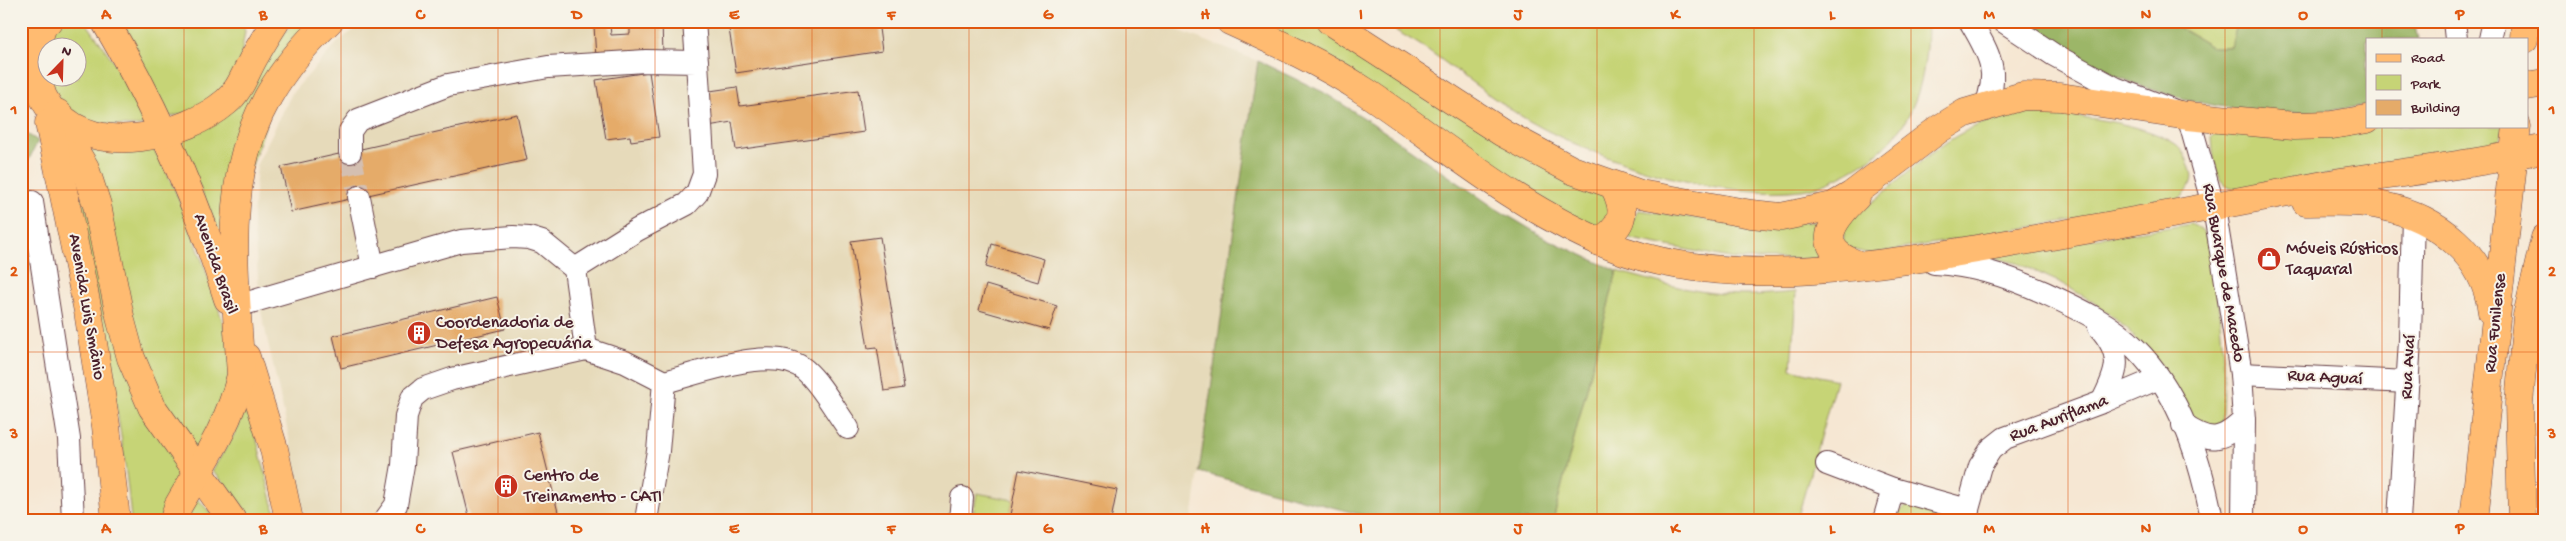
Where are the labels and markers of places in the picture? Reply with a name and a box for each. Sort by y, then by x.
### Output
place label: Móveis Rústicos Taquaral [2285,239,2399,281]
shop icon: Móveis Rústicos Taquaral [2256,246,2282,272]
place label: Coordenadoria de Defesa Agropecuária [435,313,593,355]
building icon: Coordenadoria de Defesa Agropecuária [406,320,432,346]
place label: Centro de Treinamento - CATI [523,466,662,508]
building icon: Centro de Treinamento - CATI [493,473,519,499]

